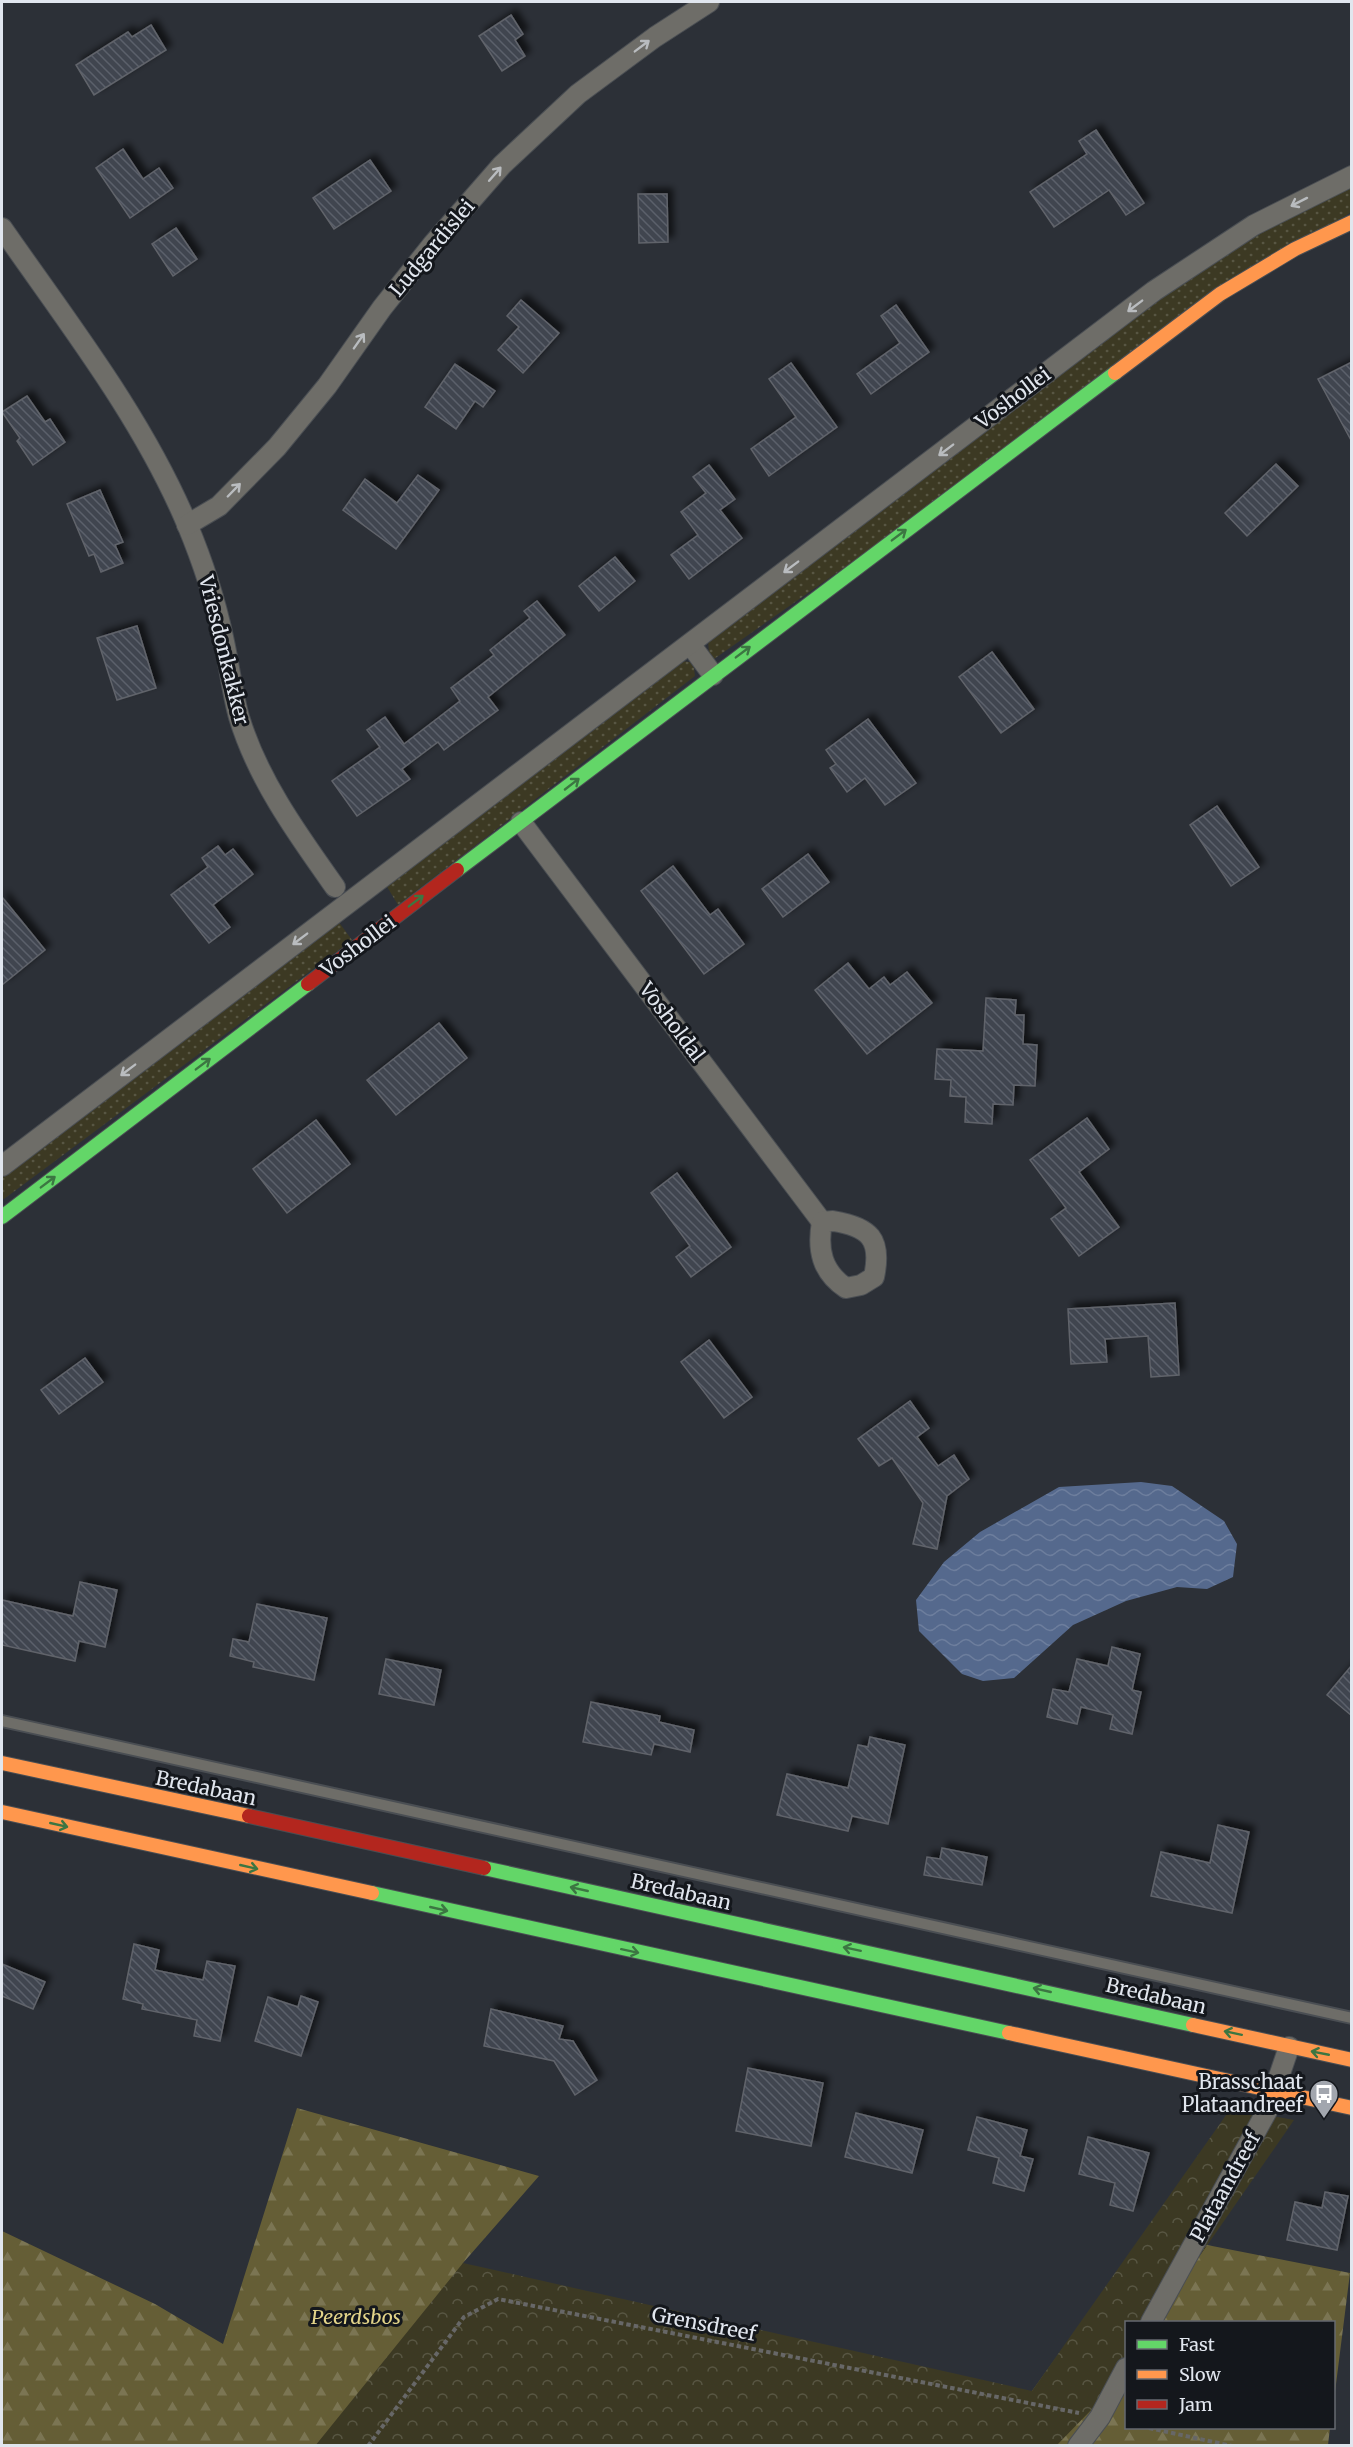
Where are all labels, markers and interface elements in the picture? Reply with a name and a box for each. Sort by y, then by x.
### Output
one-way arrow [634,40,650,53]
one-way arrow [488,166,502,181]
street label: Ludgardislei [384,194,479,301]
one-way arrow [1291,197,1309,209]
one-way arrow [1127,300,1143,313]
one-way arrow [353,333,365,350]
street label: Voshollei [970,361,1055,434]
one-way arrow [938,443,954,456]
one-way arrow [227,483,242,498]
one-way arrow [891,529,907,541]
one-way arrow [783,561,799,574]
street label: Vriesdonkakker [194,572,255,727]
one-way arrow [735,646,751,659]
one-way arrow [563,777,579,790]
one-way arrow [408,895,424,908]
street label: Voshollei [315,909,400,982]
one-way arrow [292,933,308,946]
street label: Vosholdal [634,976,711,1067]
one-way arrow [195,1057,211,1070]
one-way arrow [120,1064,136,1076]
one-way arrow [40,1175,56,1188]
street label: Bredabaan [153,1765,259,1810]
one-way arrow [49,1819,68,1831]
one-way arrow [239,1862,258,1873]
street label: Bredabaan [628,1868,734,1915]
one-way arrow [570,1883,589,1895]
one-way arrow [429,1904,449,1915]
one-way arrow [843,1943,862,1954]
one-way arrow [620,1946,639,1957]
street label: Bredabaan [1103,1972,1209,2019]
one-way arrow [1033,1984,1053,1995]
one-way arrow [1223,2027,1243,2038]
one-way arrow [1311,2047,1331,2058]
place label: Brasschaat Plataandreef [1181,2069,1304,2117]
bus stop icon: Brasschaat Plataandreef [1308,2078,1340,2120]
street label: Plataandreef [1184,2126,1266,2246]
street label: Grensdreef [650,2301,760,2346]
park label: Peerdsbos [311,2304,401,2329]
legend [1125,2321,1335,2429]
text: Fast [1179,2333,1215,2356]
text: Slow [1179,2363,1222,2386]
text: Jam [1178,2393,1213,2416]

